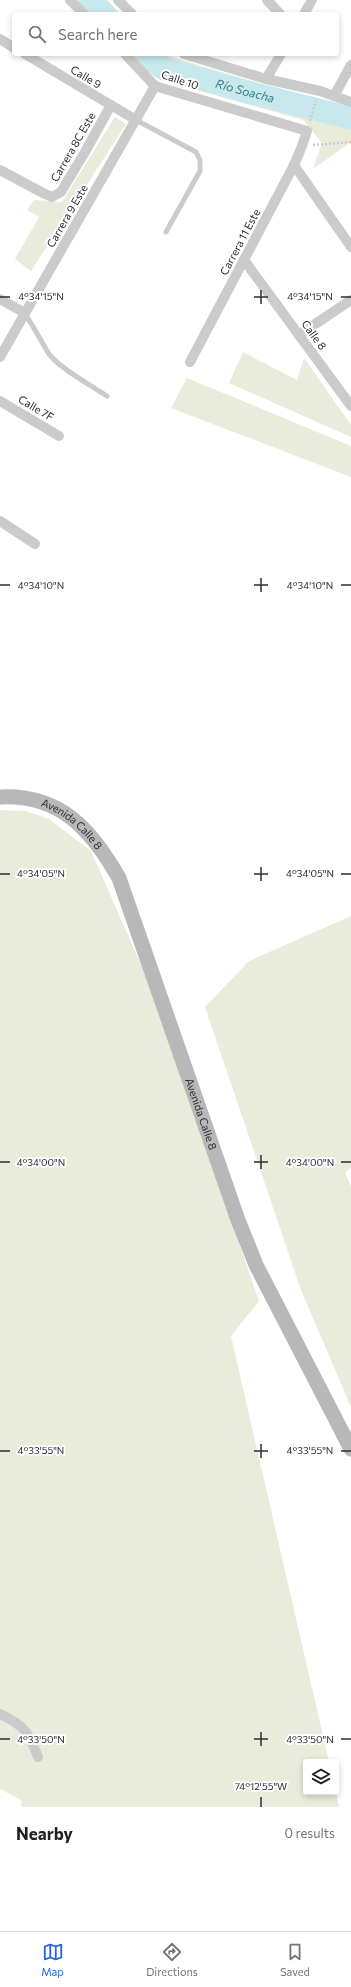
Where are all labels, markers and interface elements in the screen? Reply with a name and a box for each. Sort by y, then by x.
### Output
search box [12,12,339,56]
icon: search [26,23,48,45]
text: Search here [58,25,137,43]
street label: Calle 9 [69,62,104,91]
street label: Calle 10 [160,67,201,92]
water label: Río Soacha [214,76,276,105]
street label: Carrera 8C Este [47,110,98,184]
street label: Carrera 9 Este [43,182,90,249]
street label: Carrera 11 Este [217,206,263,277]
text: 4°34'15"N [18,290,64,302]
text: 4°34'15"N [287,290,333,302]
street label: Calle 8 [299,317,330,352]
street label: Calle 7F [16,392,56,423]
text: 4°34'10"N [18,579,64,591]
text: 4°34'10"N [287,579,333,591]
street label: Avenida Calle 8 [40,795,106,852]
text: 4°34'05"N [17,867,65,879]
text: 4°34'05"N [286,867,334,879]
street label: Avenida Calle 8 [183,1076,220,1152]
text: 4°34'00"N [17,1156,65,1168]
text: 4°34'00"N [286,1156,334,1168]
text: 4°33'55"N [18,1444,64,1456]
text: 4°33'55"N [287,1444,333,1456]
text: 4°33'50"N [17,1733,65,1745]
text: 4°33'50"N [286,1733,334,1745]
map controls [303,1759,339,1795]
button: layers [303,1759,339,1795]
text: 74°12'55"W [235,1780,287,1792]
text: Nearby [16,1823,73,1844]
text: 0 results [284,1825,335,1841]
tab: Map [41,1941,64,1978]
tab: Directions [146,1941,198,1978]
tab: Saved [280,1941,310,1978]

